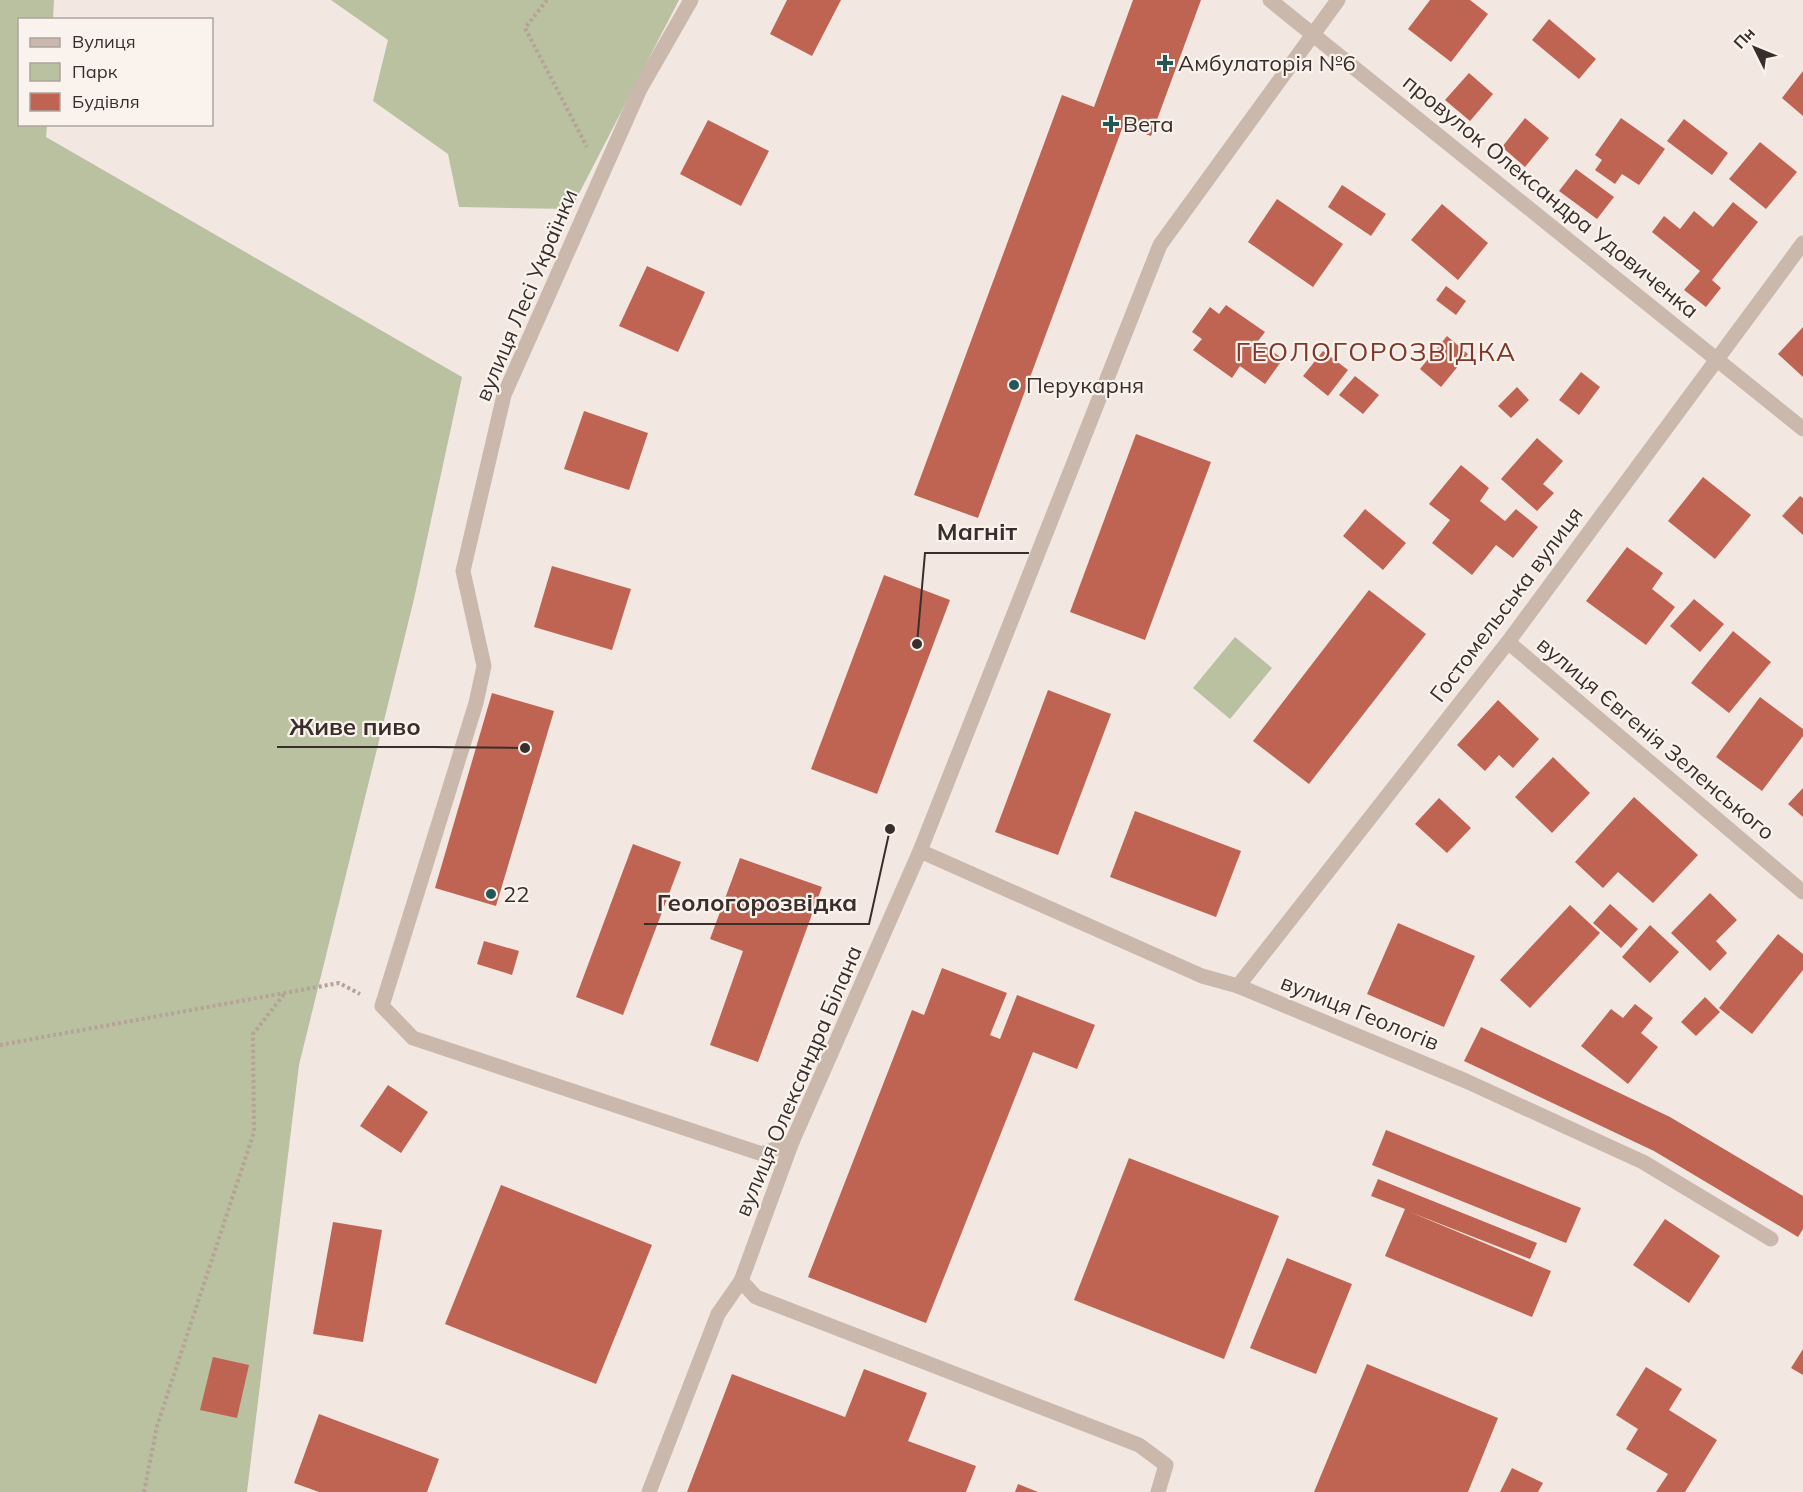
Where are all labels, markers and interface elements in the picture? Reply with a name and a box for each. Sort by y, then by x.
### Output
legend [18,18,213,126]
north arrow [1725,18,1785,78]
text: Пн [1729,23,1759,53]
text: Вулиця [72,30,136,53]
place label: Амбулаторія №6 [1178,49,1356,77]
marker: Амбулаторія №6 [1156,54,1174,72]
text: Парк [72,60,118,83]
street label: провулок Олександра Удовиченка [1397,68,1705,324]
text: Будівля [72,90,140,113]
place label: Вета [1123,110,1174,138]
marker: Вета [1104,117,1118,131]
street label: вулиця Лесі Українки [469,185,583,405]
district label: ГЕОЛОГОРОЗВІДКА [1235,335,1517,368]
place label: Перукарня [1026,371,1144,399]
marker: Перукарня [1007,378,1021,392]
street label: Гостомельська вулиця [1423,501,1589,707]
callout: Магніт [925,511,1029,553]
text: Магніт [937,516,1018,546]
street label: вулиця Євгенія Зеленського [1531,630,1781,846]
callout: Живе пиво [277,705,433,747]
text: Живе пиво [289,711,421,741]
place label: 22 [503,880,529,908]
callout: Геологорозвідка [644,882,869,924]
marker: 22 [484,887,498,901]
text: Геологорозвідка [657,887,857,917]
street label: вулиця Олександра Білана [728,941,868,1221]
street label: вулиця Геологів [1277,967,1443,1057]

